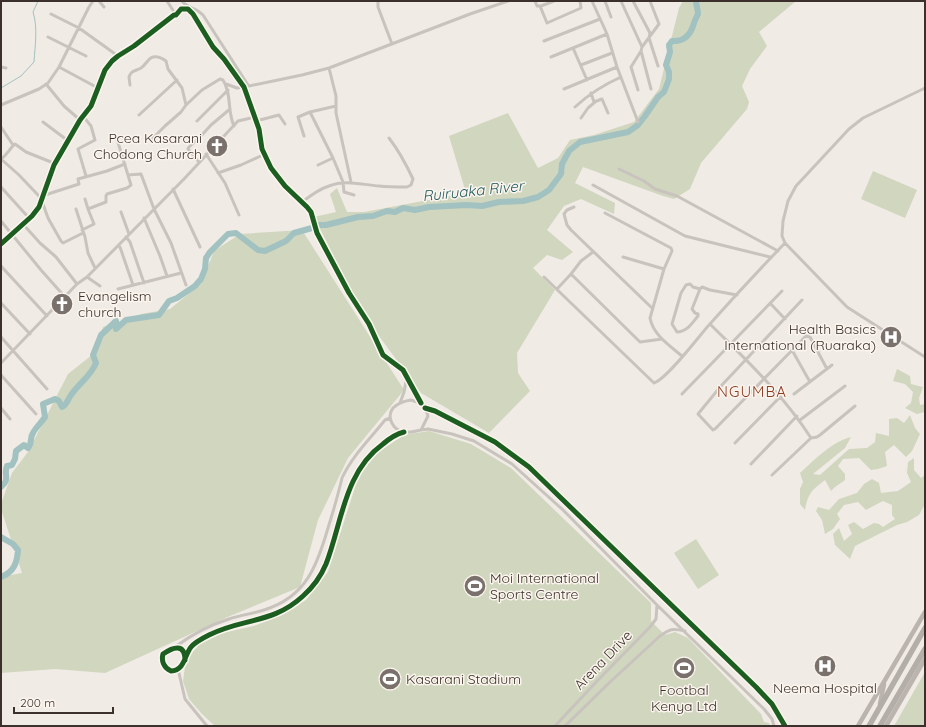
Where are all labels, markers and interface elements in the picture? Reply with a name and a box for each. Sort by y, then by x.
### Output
place label: Pcea Kasarani Chodong Church [94,129,202,163]
church icon: Pcea Kasarani Chodong Church [204,133,230,159]
water label: Ruiruaka River [421,176,527,205]
place label: Evangelism church [78,287,152,321]
church icon: Evangelism church [49,291,75,317]
place label: Health Basics International (Ruaraka) [724,320,876,354]
hospital icon: Health Basics International (Ruaraka) [878,324,904,350]
district label: NGUMBA [717,382,787,401]
place label: Moi International Sports Centre [490,569,599,603]
sports icon: Moi International Sports Centre [462,573,488,599]
street label: Arena Drive [570,626,636,694]
hospital icon: Neema Hospital [812,653,838,679]
sports icon: Footbal Kenya Ltd [671,655,697,681]
sports icon: Kasarani Stadium [377,666,403,692]
place label: Kasarani Stadium [406,670,521,688]
place label: Neema Hospital [773,679,877,697]
place label: Footbal Kenya Ltd [651,681,717,715]
scale bar [14,689,113,715]
text: 200 m [20,695,55,710]

